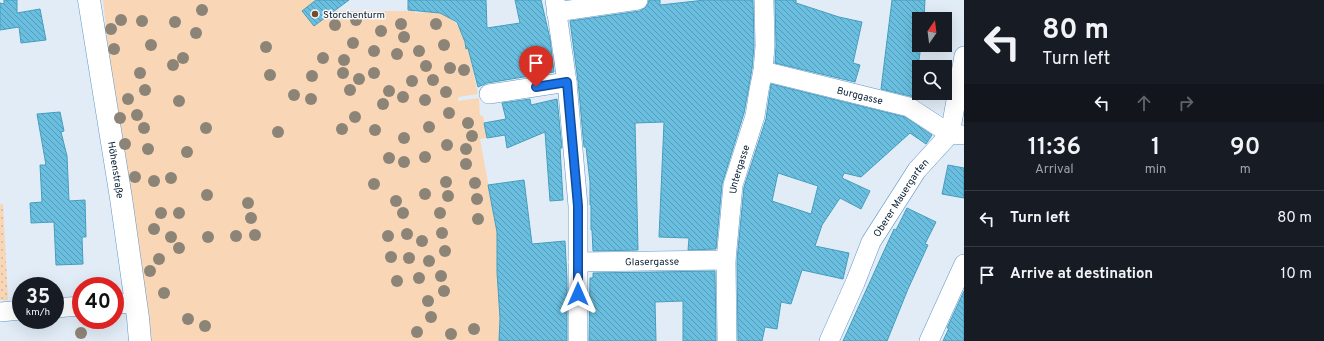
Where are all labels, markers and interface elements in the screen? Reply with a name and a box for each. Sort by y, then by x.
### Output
marker: Storchenturm [310,9,320,19]
place label: Storchenturm [323,9,385,22]
north arrow [912,12,952,52]
map controls [912,12,952,100]
text: 80 m [1042,13,1109,49]
icon: left [976,16,1028,68]
pin [519,46,553,87]
text: Turn left [1042,48,1110,71]
icon: arrive [525,52,547,74]
button: search [912,60,952,100]
street label: Burggasse [835,84,884,108]
icon: left [1091,92,1113,114]
icon: ahead [1133,92,1155,114]
icon: right [1175,92,1197,114]
text: 11:36 [1028,133,1081,163]
text: 1 [1151,133,1160,163]
text: 90 [1230,133,1260,163]
street label: Höhenstraße [104,141,126,199]
street label: Untergasse [727,143,753,194]
street label: Oberer Mauergarten [871,156,932,240]
text: Arrival [1035,162,1074,178]
text: min [1145,162,1166,178]
text: m [1240,162,1251,178]
icon: left [976,208,998,230]
text: Turn left [1010,209,1070,228]
text: 80 m [1277,209,1312,228]
street label: Glasergasse [625,256,679,269]
icon: arrive [976,264,998,286]
text: Arrive at destination [1010,265,1153,284]
text: 10 m [1281,265,1312,284]
position arrow [557,273,599,315]
speed limit sign: 40 [72,277,124,329]
text: 35 [26,285,50,311]
text: km/h [26,306,50,319]

